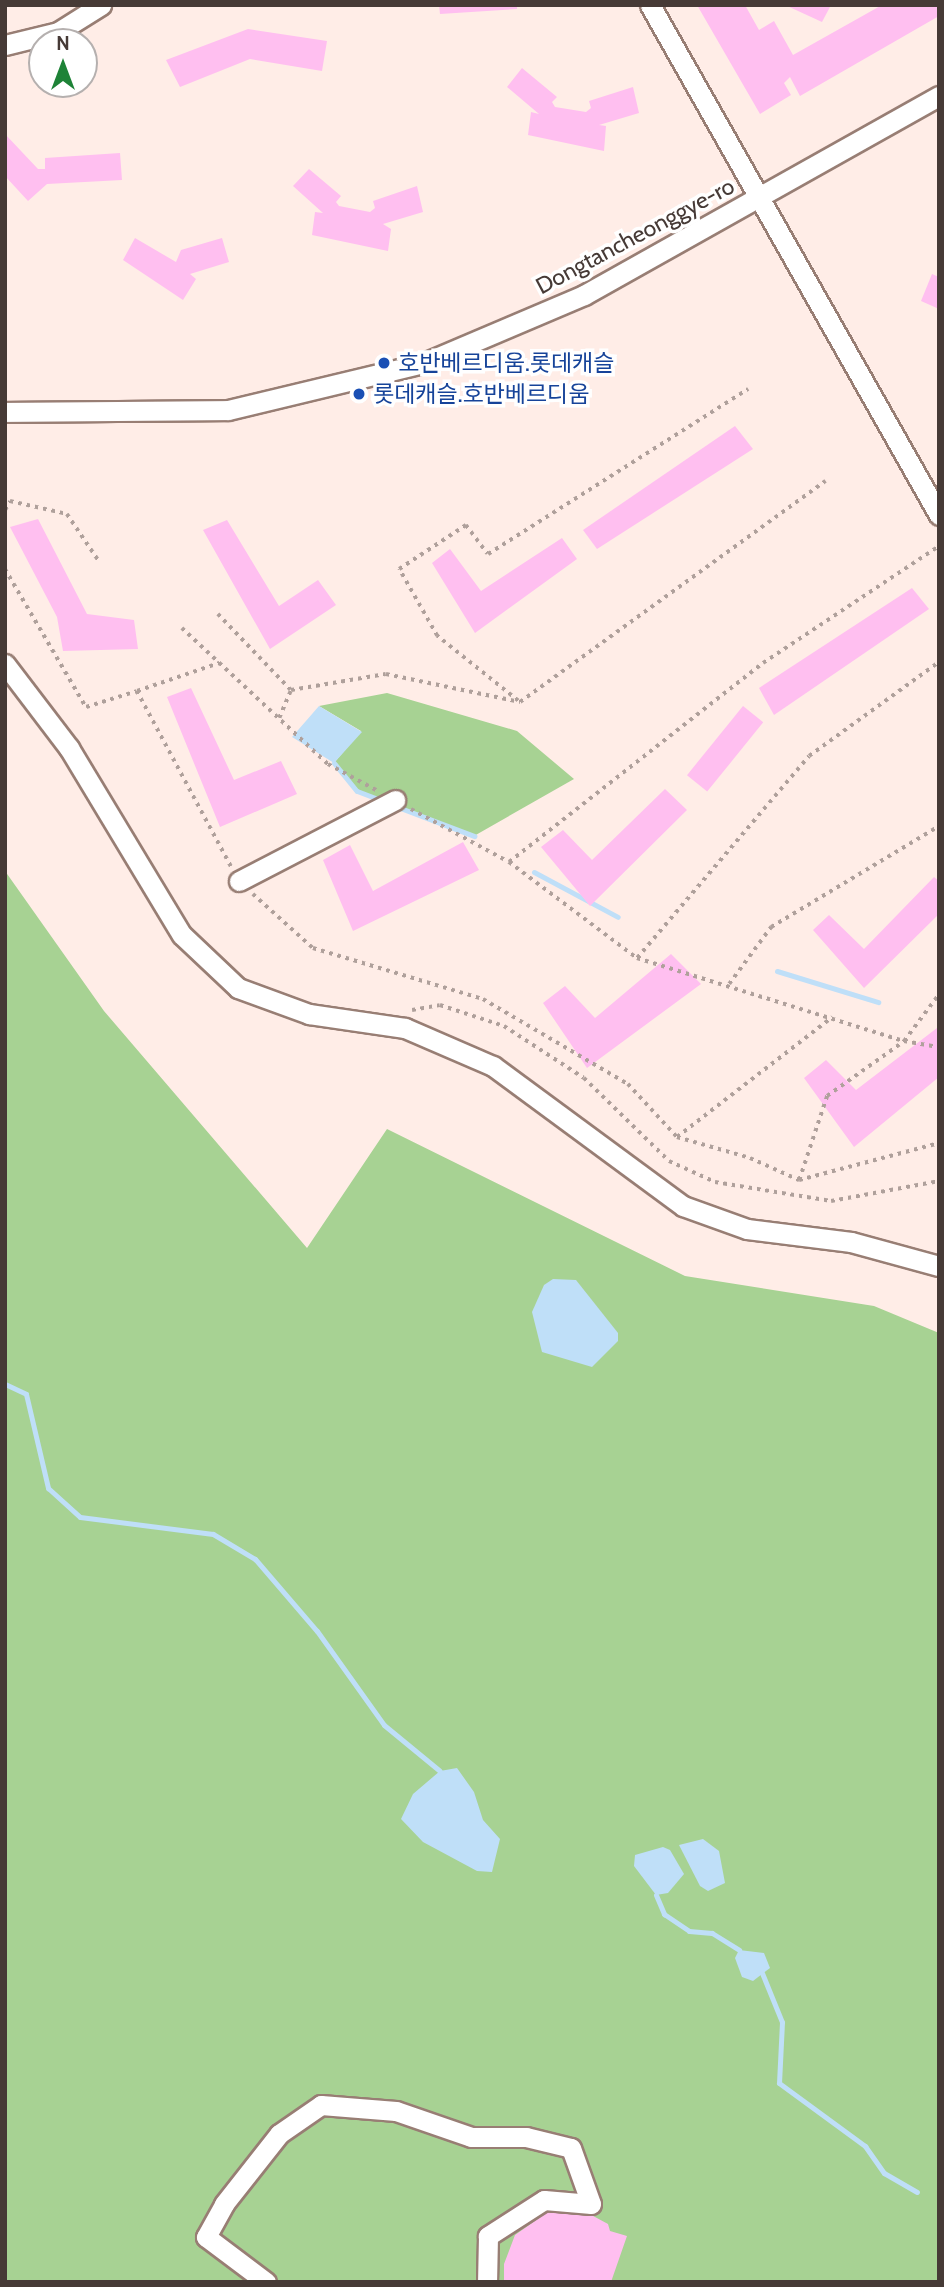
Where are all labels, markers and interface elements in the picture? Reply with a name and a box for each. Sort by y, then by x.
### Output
north arrow [28,28,98,98]
text: N [56,32,70,55]
street label: Dongtancheonggye-ro [531,172,739,300]
place label: 호반베르디움.롯데캐슬 [398,349,614,377]
marker: 호반베르디움.롯데캐슬 [376,355,392,371]
place label: 롯데캐슬.호반베르디움 [373,380,589,408]
marker: 롯데캐슬.호반베르디움 [351,386,367,402]

